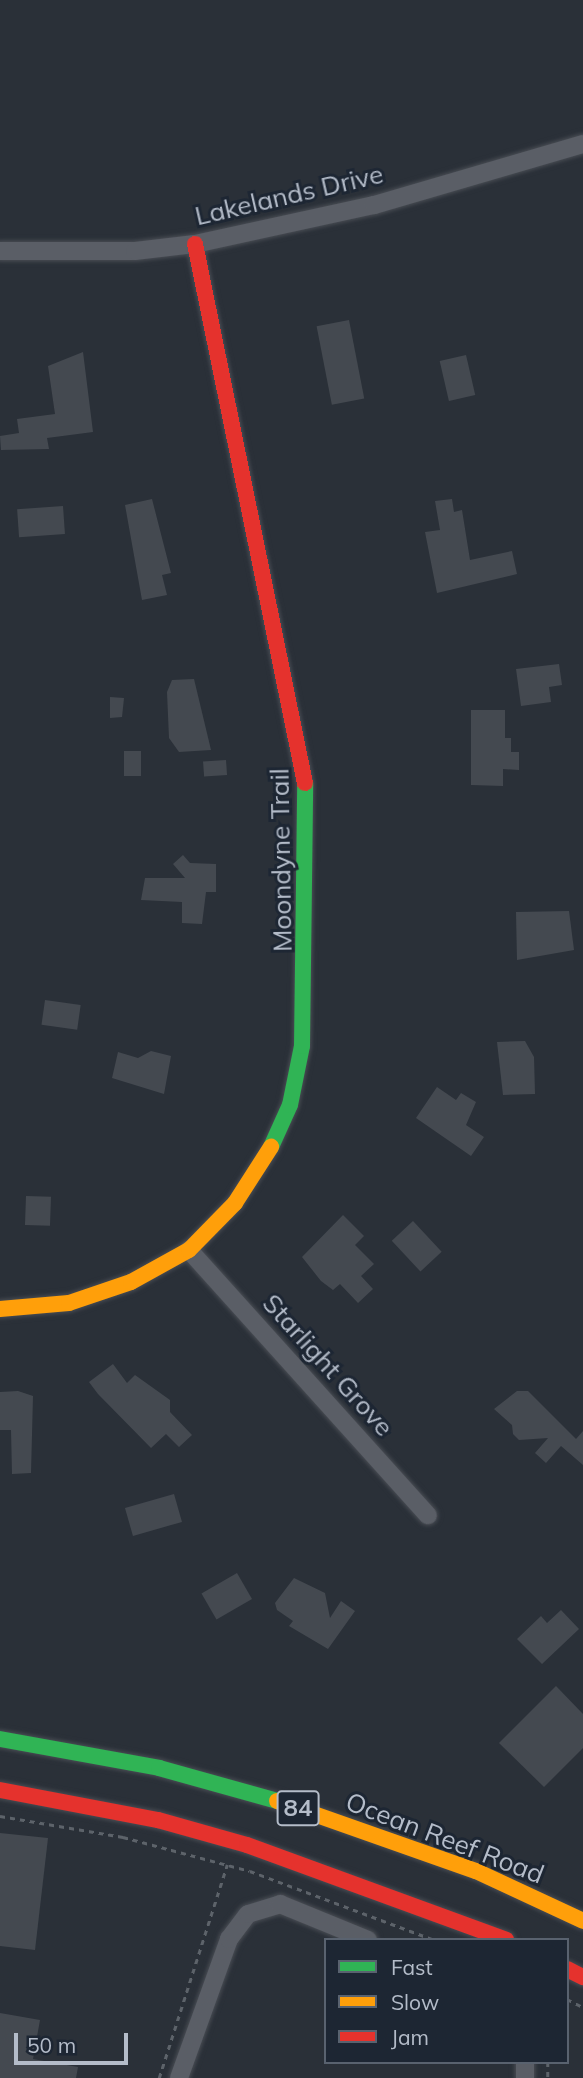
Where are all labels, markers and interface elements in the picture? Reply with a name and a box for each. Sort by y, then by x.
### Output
street label: Lakelands Drive [192,158,386,232]
street label: Moondyne Trail [264,768,298,952]
street label: Starlight Grove [256,1288,400,1442]
street label: Ocean Reef Road [342,1786,548,1890]
road number: 84 [275,1788,321,1828]
legend [324,1938,569,2064]
text: Fast [391,1954,433,1980]
text: Slow [391,1989,439,2015]
scale bar [18,2018,131,2062]
text: Jam [391,2024,429,2050]
text: 50 m [27,2032,76,2058]

